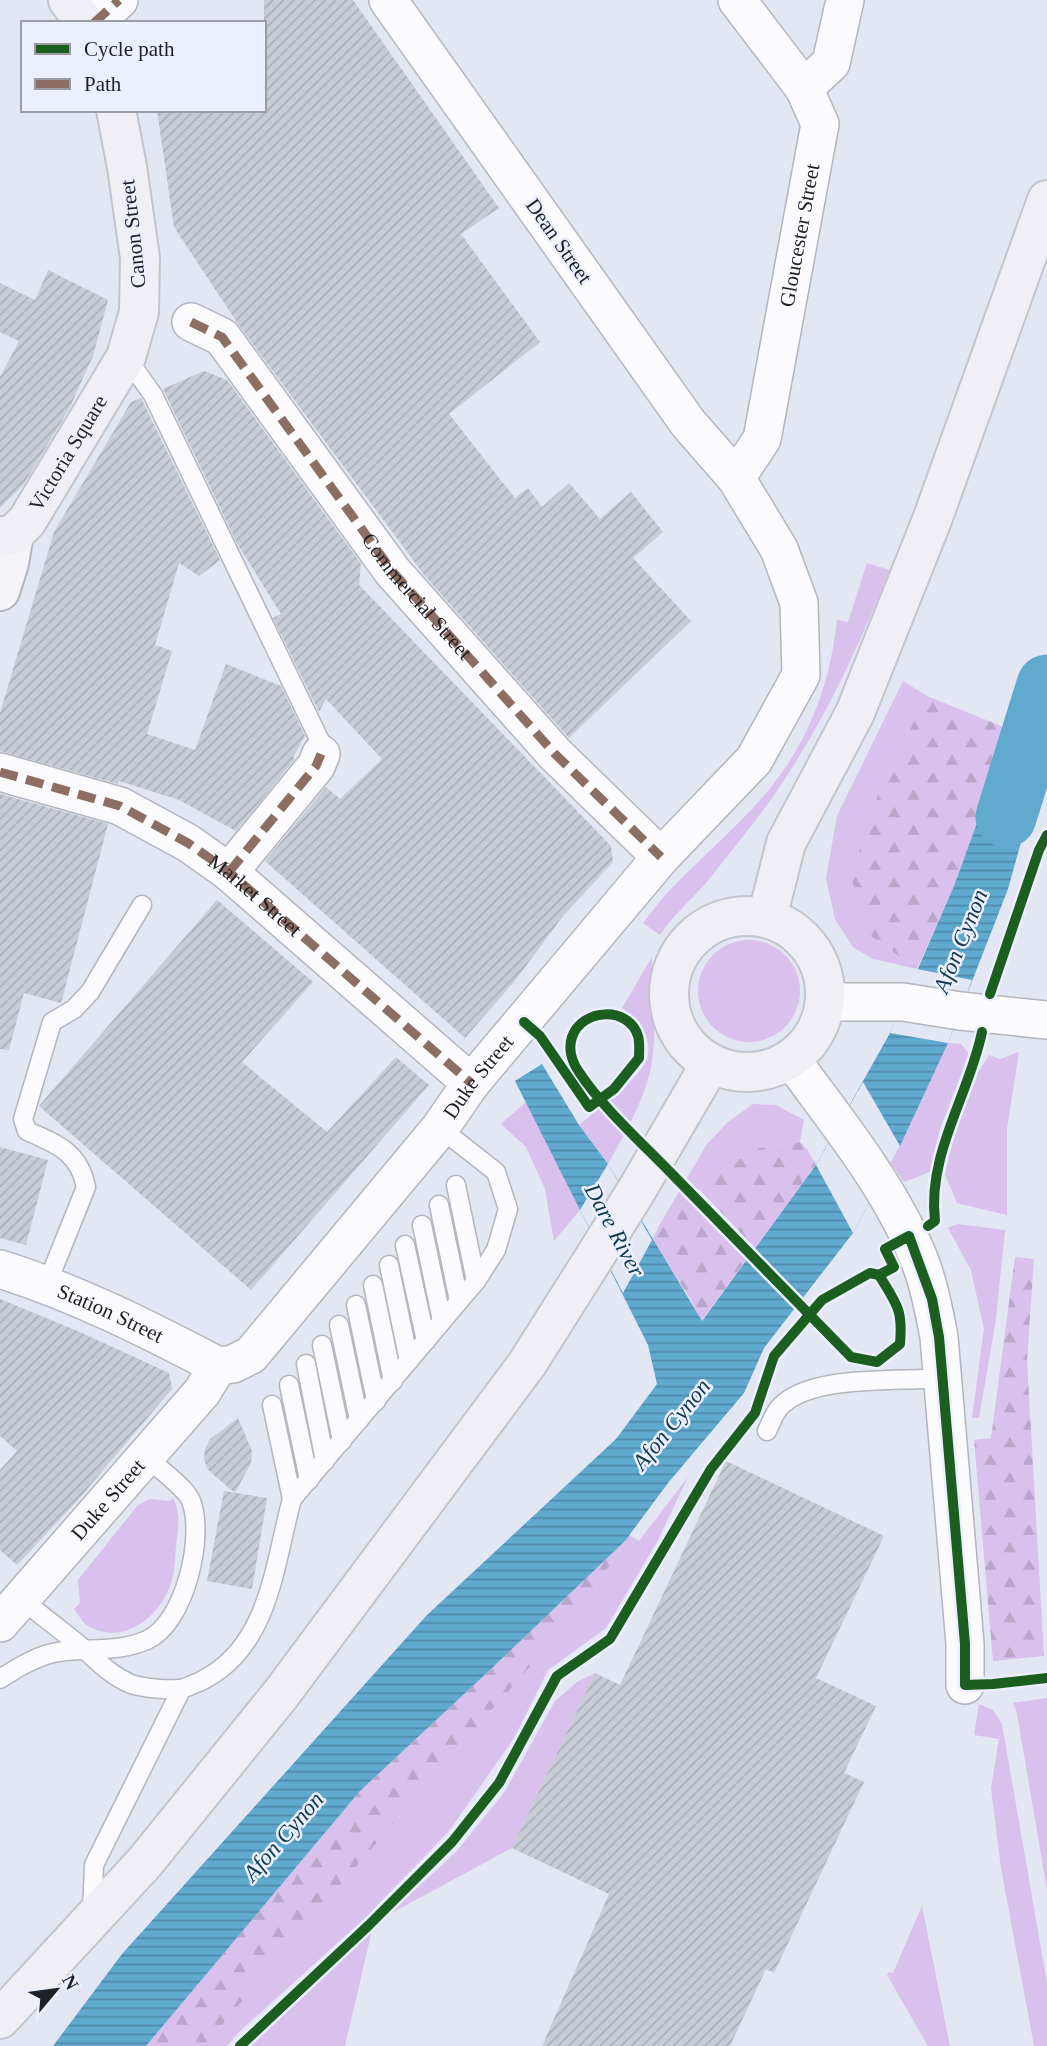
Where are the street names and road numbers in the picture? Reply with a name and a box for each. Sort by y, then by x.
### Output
street label: Gloucester Street [775,162,824,309]
street label: Canon Street [115,178,151,289]
street label: Dean Street [521,194,597,288]
street label: Victoria Square [24,391,112,515]
street label: Commercial Street [357,528,477,665]
street label: Market Street [203,849,306,942]
street label: Duke Street [438,1030,518,1123]
street label: Station Street [54,1279,168,1348]
street label: Duke Street [66,1454,150,1545]

